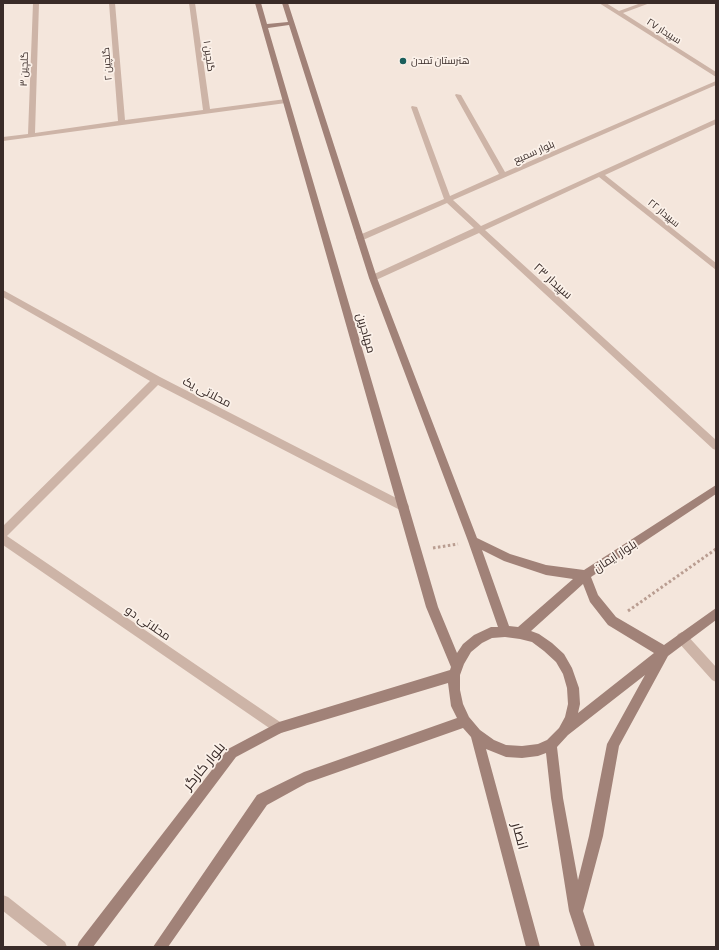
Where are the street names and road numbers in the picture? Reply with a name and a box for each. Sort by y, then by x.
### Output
street label: سپیدار ۲۷ [644,16,684,46]
street label: گلچین ۱ [201,40,217,72]
street label: گلچین ۲ [100,47,114,81]
street label: گلچین ۳ [17,51,31,87]
street label: بلوار سمیع [512,138,556,166]
street label: سپیدار ۲۲ [646,197,682,229]
street label: سپیدار ۲۳ [531,260,575,302]
street label: مهاجرین [353,311,379,355]
street label: محلاتی یک [180,374,234,410]
street label: بلوار ایمان [591,537,639,575]
street label: محلاتی دو [122,603,174,643]
street label: بلوار کارگر [179,739,229,793]
street label: انصار [508,821,532,851]

